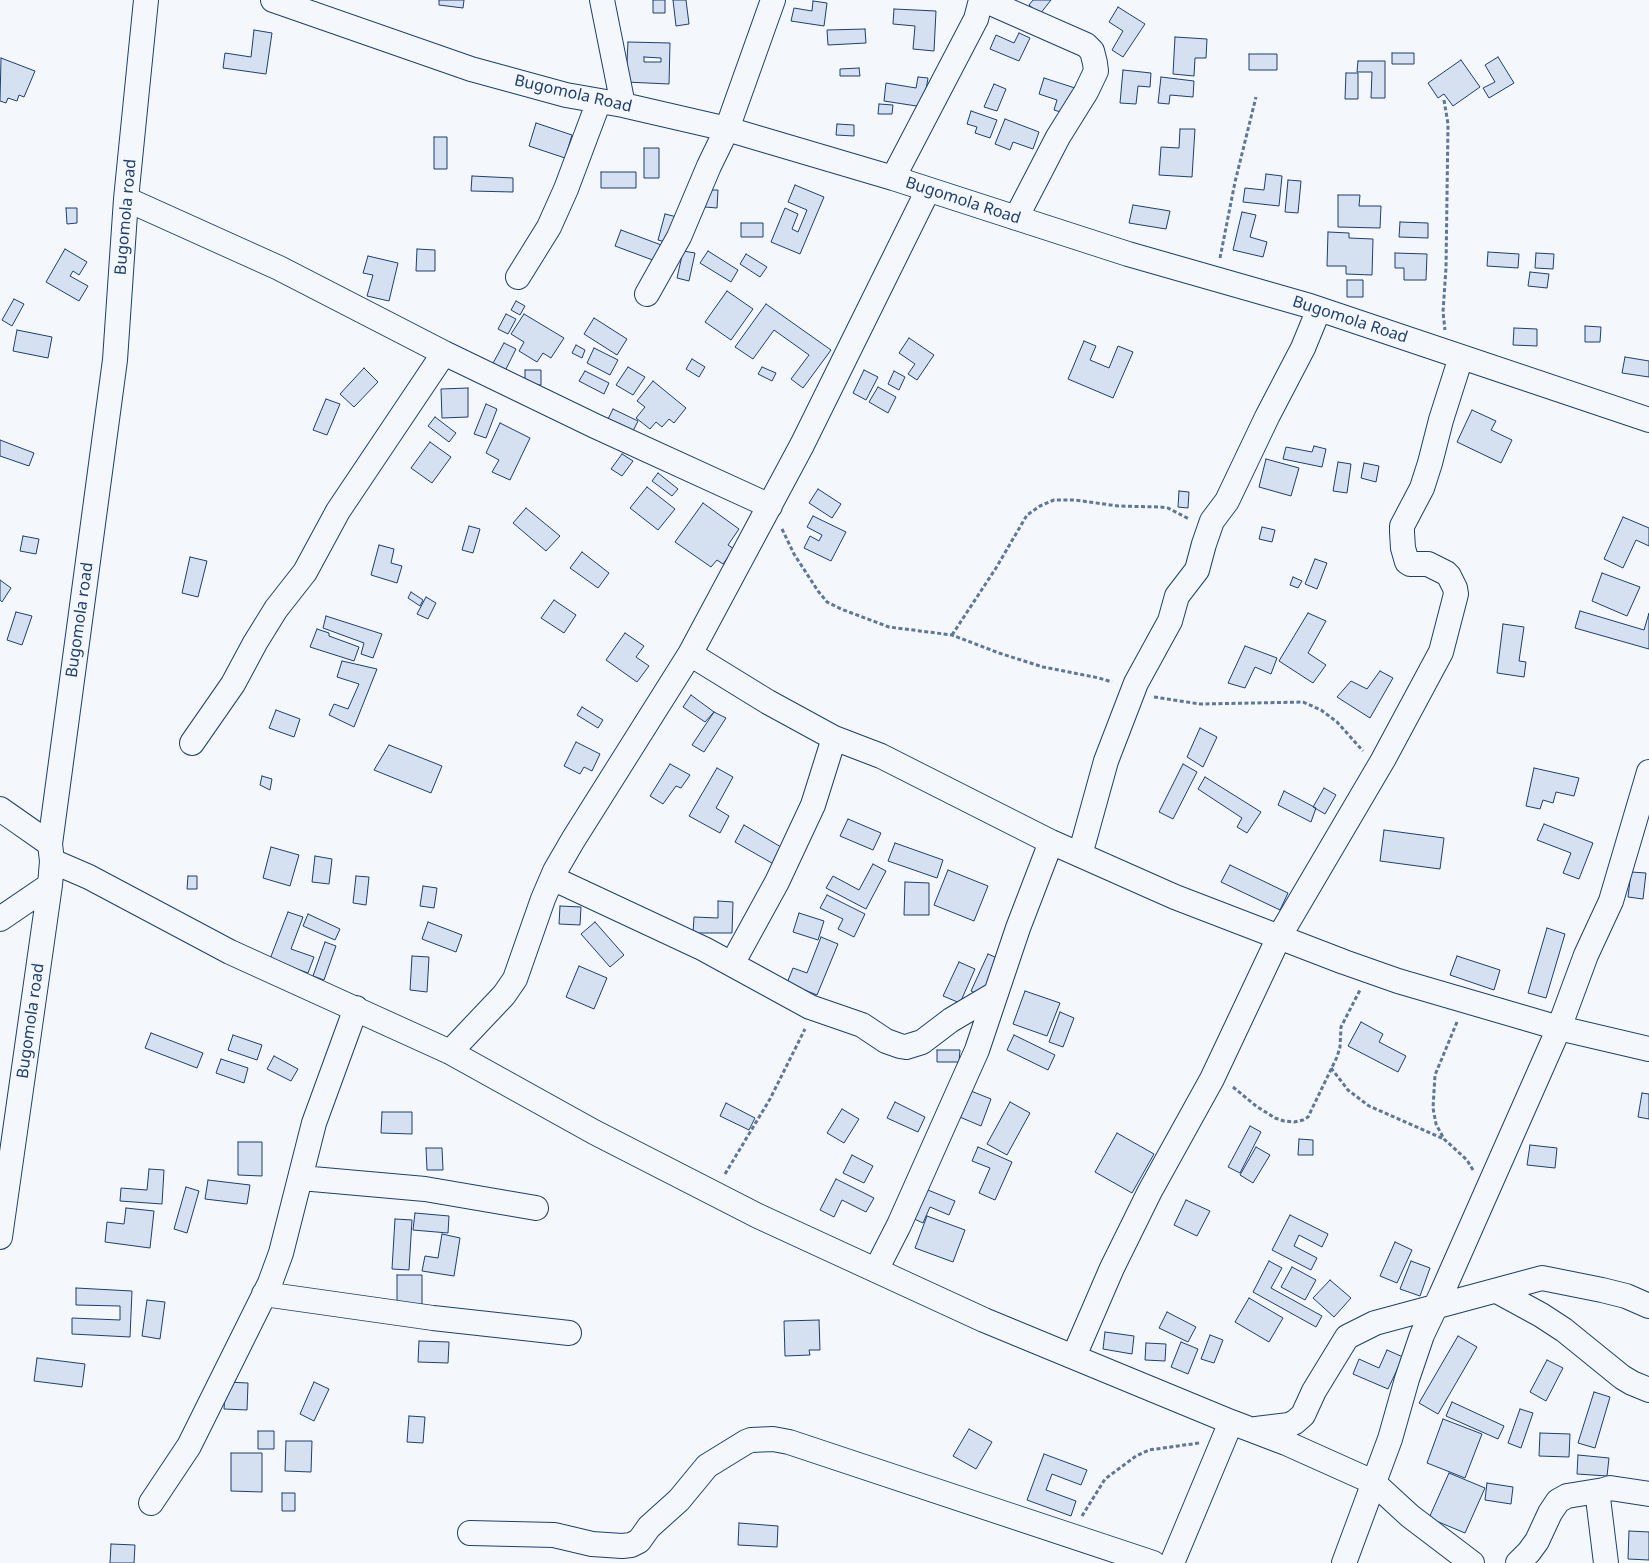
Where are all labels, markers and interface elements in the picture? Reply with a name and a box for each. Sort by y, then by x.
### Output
street label: Bugomola Road [512,71,634,117]
street label: Bugomola road [111,158,141,276]
street label: Bugomola Road [903,173,1023,229]
street label: Bugomola Road [1290,292,1410,348]
street label: Bugomola road [62,561,98,679]
street label: Bugomola road [13,962,49,1080]

